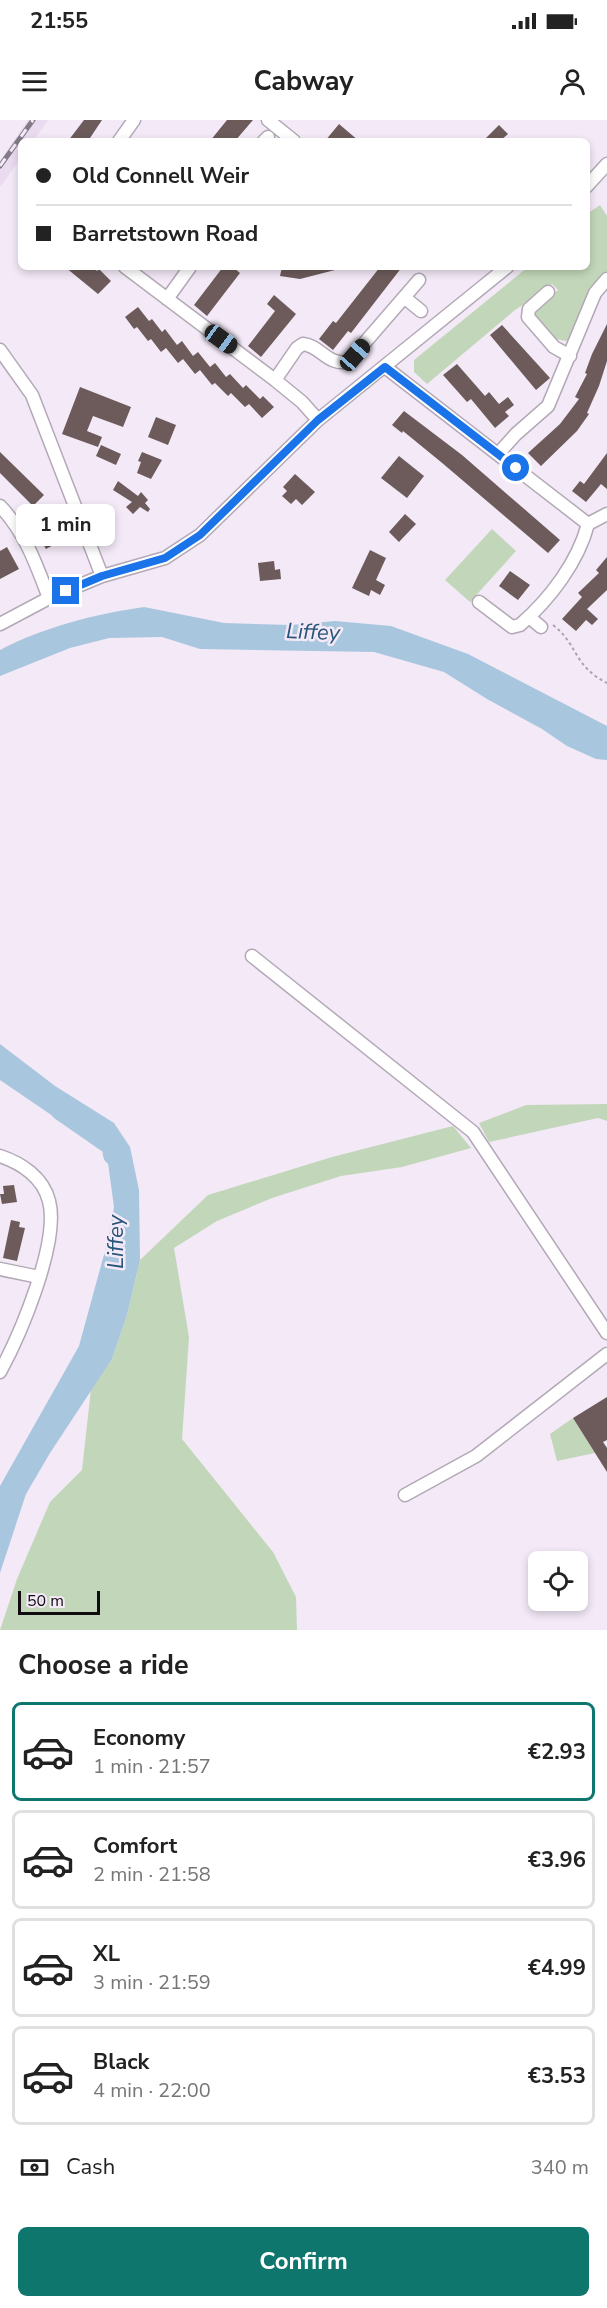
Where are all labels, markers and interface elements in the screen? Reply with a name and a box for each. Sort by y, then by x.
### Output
text: 21:55 [30,6,88,36]
text: Cabway [253,63,354,100]
icon: menu [18,65,51,98]
icon: person [556,65,589,98]
text: Old Connell Weir [72,161,249,191]
text: Barretstown Road [72,219,258,249]
car [201,321,241,357]
car [336,336,374,374]
route start [502,454,529,481]
callout: 1 min [16,504,116,546]
text: 1 min [40,511,91,538]
route end [52,577,79,604]
water label: Liffey [286,616,341,648]
water label: Liffey [101,1214,131,1269]
map controls [528,1551,588,1611]
button: locate [528,1551,588,1611]
scale bar [18,1588,100,1616]
text: 50 m [27,1590,64,1612]
text: Choose a ride [18,1647,189,1684]
text: Economy [93,1723,185,1753]
icon: car [21,1725,75,1779]
text: €2.93 [528,1737,586,1767]
text: 1 min · 21:57 [93,1753,211,1780]
text: Comfort [93,1831,177,1861]
icon: car [21,1833,75,1887]
text: €3.96 [528,1845,586,1875]
text: 2 min · 21:58 [93,1861,211,1888]
text: XL [93,1939,120,1969]
icon: car [21,1941,75,1995]
text: €4.99 [528,1953,586,1983]
text: 3 min · 21:59 [93,1969,211,1996]
text: Black [93,2047,149,2077]
icon: car [21,2049,75,2103]
text: €3.53 [528,2061,586,2091]
text: 4 min · 22:00 [93,2077,211,2104]
icon: cash [18,2151,51,2184]
text: Cash [66,2152,115,2182]
text: 340 m [531,2154,589,2181]
button: Confirm [18,2227,589,2296]

